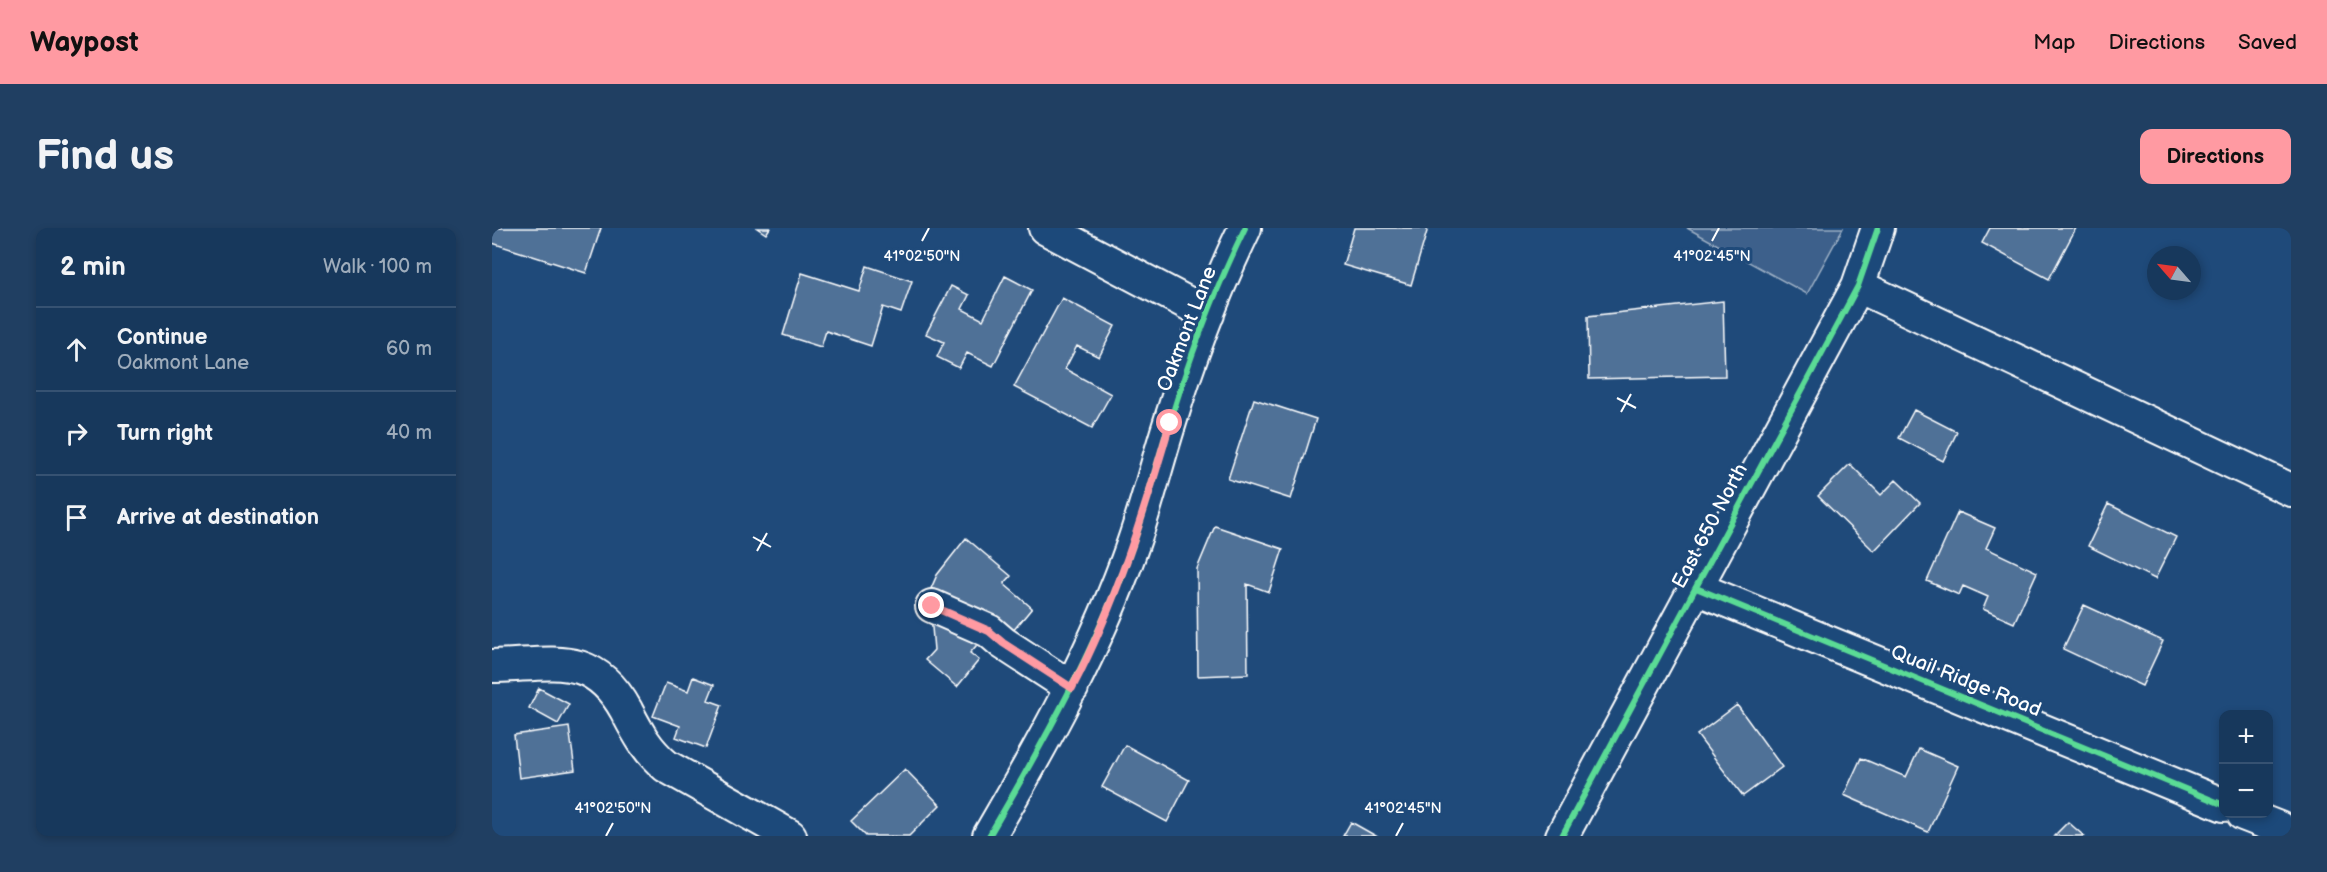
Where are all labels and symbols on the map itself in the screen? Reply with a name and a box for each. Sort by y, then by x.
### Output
north arrow [2147,246,2201,300]
text: 41°02'50"N [883,247,961,266]
text: 41°02'45"N [1673,247,1751,266]
street label: Oakmont Lane [1152,263,1222,395]
route start [1156,409,1182,435]
street label: East 650 North [1667,460,1753,592]
route end [918,592,944,618]
street label: Quail Ridge Road [1887,640,2045,722]
text: 41°02'50"N [574,799,652,818]
text: 41°02'45"N [1364,799,1442,818]

